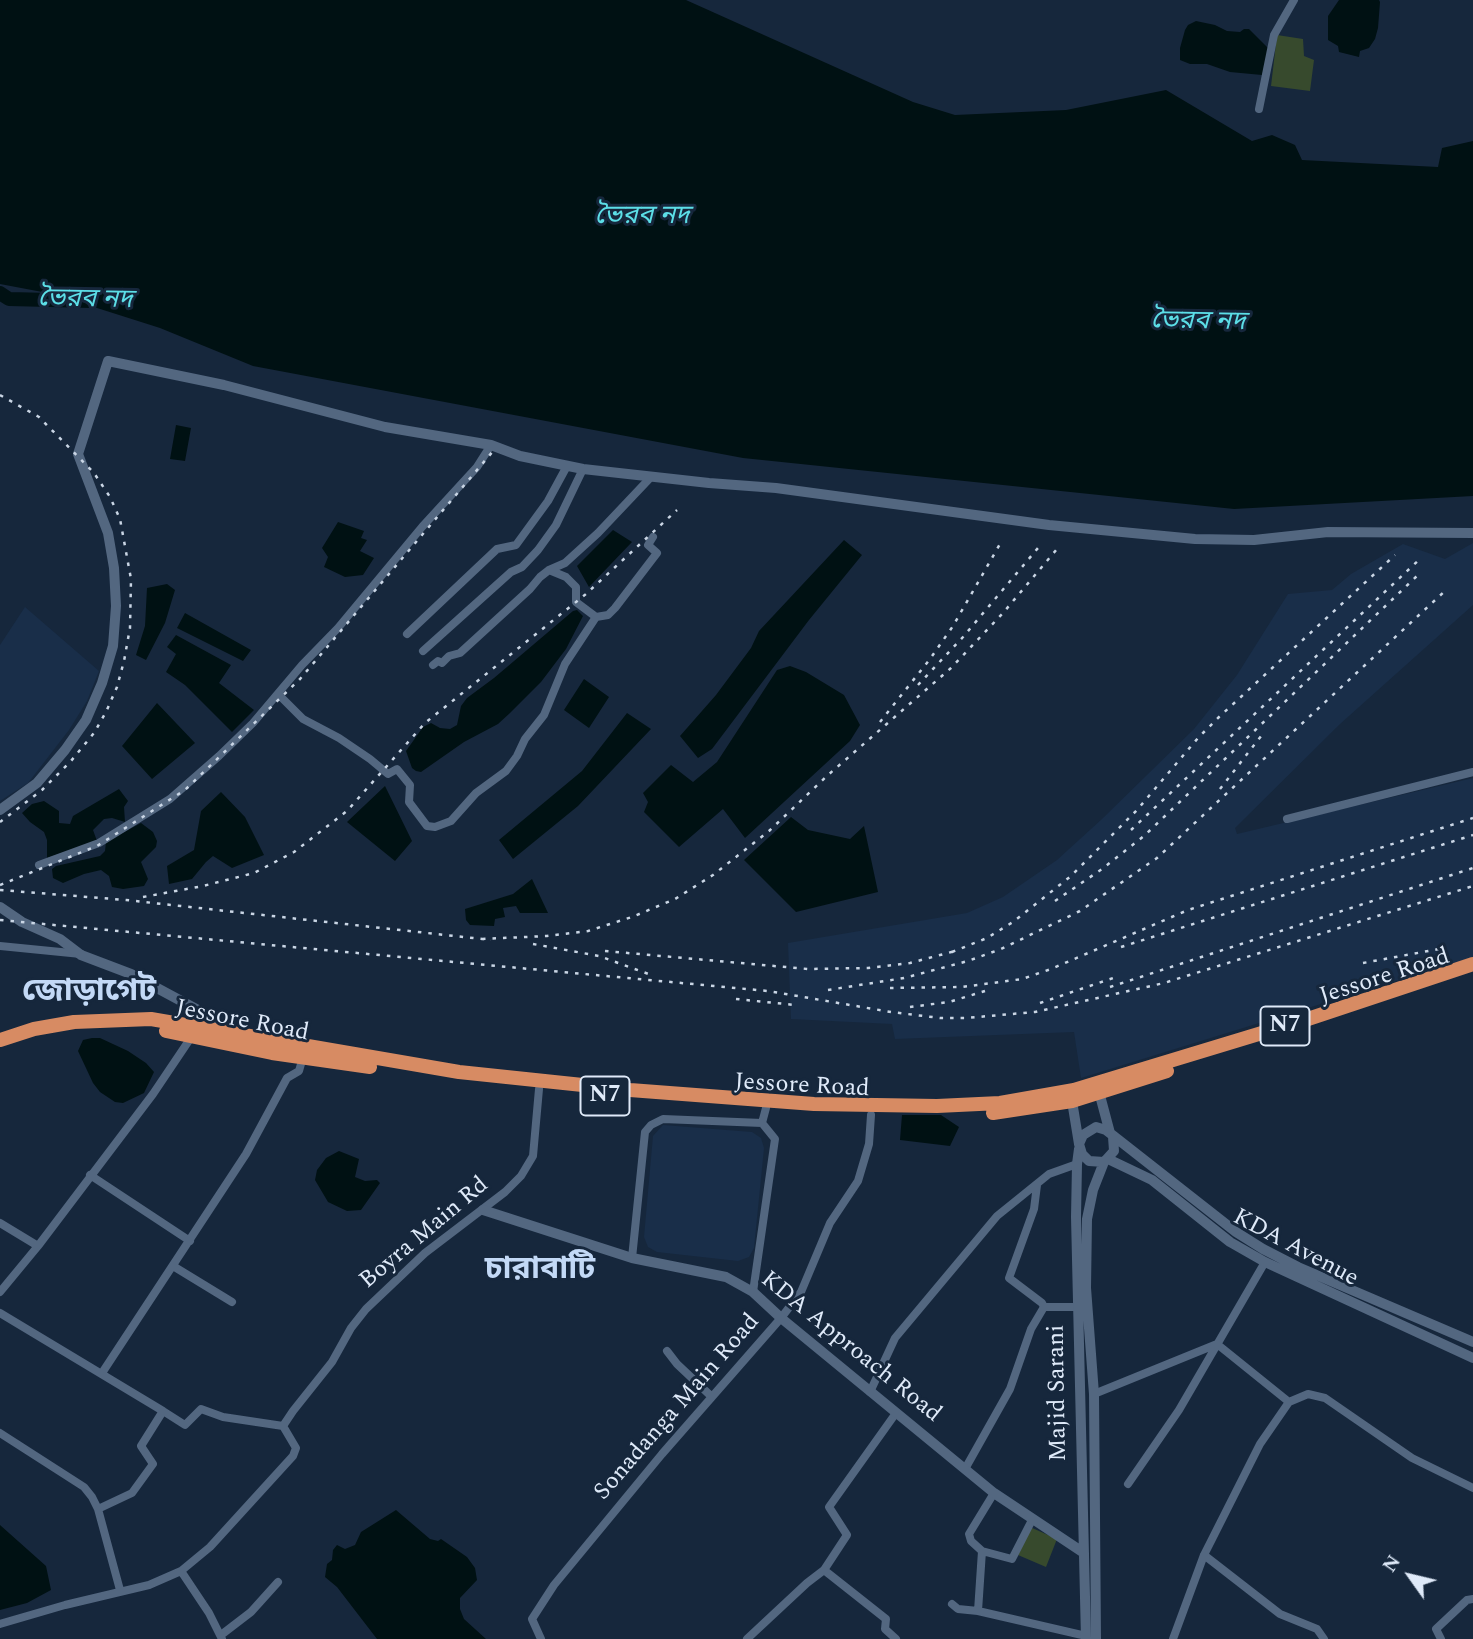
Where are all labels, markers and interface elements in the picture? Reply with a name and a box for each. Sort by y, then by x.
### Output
water label: ভৈরব নদ [595,202,689,234]
water label: ভৈরব নদ [37,285,133,317]
water label: ভৈরব নদ [1150,307,1246,339]
street label: Jessore Road [1316,943,1454,1013]
district label: জোড়াগেট [22,975,156,1013]
street label: Jessore Road [173,995,311,1049]
road number: N7 [1260,1007,1310,1046]
street label: Jessore Road [734,1069,870,1105]
road number: N7 [580,1077,630,1116]
street label: Boyra Main Rd [355,1172,495,1296]
street label: KDA Avenue [1227,1204,1363,1294]
district label: চারাবাটি [485,1253,595,1291]
street label: KDA Approach Road [754,1266,946,1430]
street label: Sonadanga Main Road [589,1309,767,1507]
street label: Majid Sarani [1043,1324,1075,1462]
north arrow [1375,1541,1445,1611]
text: N [1376,1549,1409,1579]

